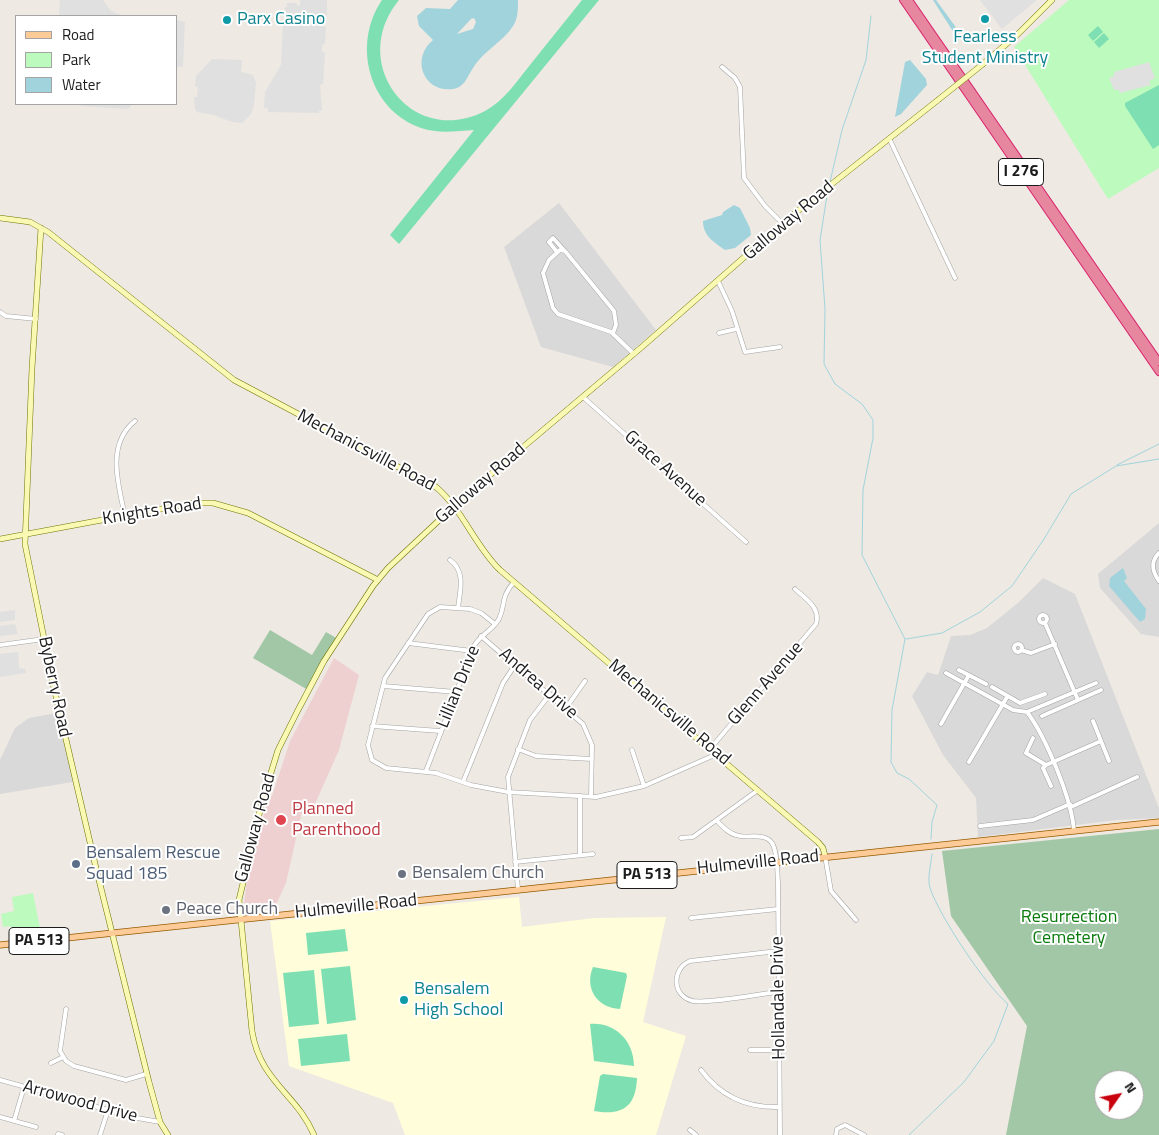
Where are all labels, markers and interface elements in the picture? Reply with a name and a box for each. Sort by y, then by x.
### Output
place label: Parx Casino [237,9,325,31]
marker: Fearless Student Ministry [979,13,991,25]
marker: Parx Casino [221,14,233,26]
legend [15,15,178,105]
text: Road [62,23,94,46]
place label: Fearless Student Ministry [922,27,1048,70]
text: Park [62,48,91,71]
text: Water [62,73,101,96]
road number: I 276 [998,158,1044,186]
street label: Galloway Road [739,177,839,265]
street label: Mechanicsville Road [293,405,439,497]
street label: Grace Avenue [619,426,711,512]
street label: Galloway Road [432,439,530,529]
street label: Knights Road [101,493,203,531]
street label: Byberry Road [33,635,75,739]
street label: Glenn Avenue [724,638,808,730]
street label: Lillian Drive [433,643,485,731]
street label: Andrea Drive [494,644,582,724]
street label: Mechanicsville Road [603,655,735,771]
street label: Galloway Road [231,771,281,885]
place label: Planned Parenthood [292,799,381,842]
marker: Planned Parenthood [274,813,288,827]
place label: Bensalem Rescue Squad 185 [86,843,220,886]
street label: Hulmeville Road [696,846,820,880]
marker: Bensalem Rescue Squad 185 [70,858,82,870]
road number: PA 513 [617,862,677,888]
place label: Bensalem Church [412,863,544,885]
marker: Bensalem Church [396,868,408,880]
street label: Hulmeville Road [294,890,418,924]
place label: Peace Church [176,899,278,921]
marker: Peace Church [160,904,172,916]
park label: Resurrection Cemetery [1021,907,1117,950]
road number: PA 513 [9,928,69,954]
street label: Hollandale Drive [767,936,791,1060]
place label: Bensalem High School [414,979,503,1022]
marker: Bensalem High School [398,994,410,1006]
north arrow [1094,1070,1144,1120]
street label: Arrowood Drive [20,1076,140,1128]
text: N [1120,1077,1143,1097]

